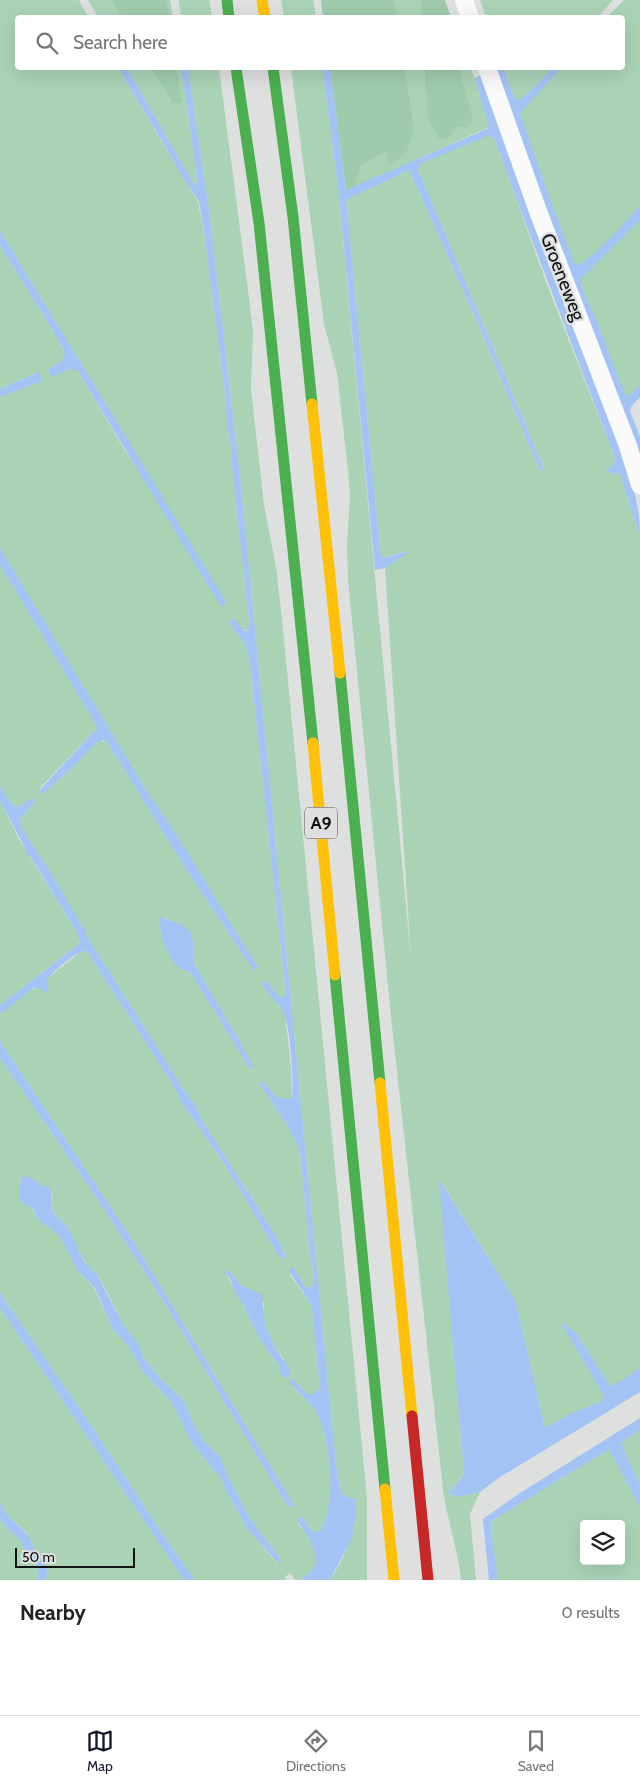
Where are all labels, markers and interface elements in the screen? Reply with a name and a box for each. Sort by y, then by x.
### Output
search box [15,15,625,70]
icon: search [33,29,61,57]
text: Search here [73,31,167,54]
street label: Groeneweg [536,230,590,324]
road number: A9 [305,808,337,838]
map controls [580,1520,625,1565]
button: layers [580,1520,625,1565]
scale bar [15,1545,135,1568]
text: 50 m [22,1548,55,1566]
text: Nearby [20,1600,86,1625]
text: 0 results [561,1603,620,1622]
tab: Map [86,1727,114,1775]
tab: Directions [286,1727,346,1775]
tab: Saved [518,1727,554,1775]

